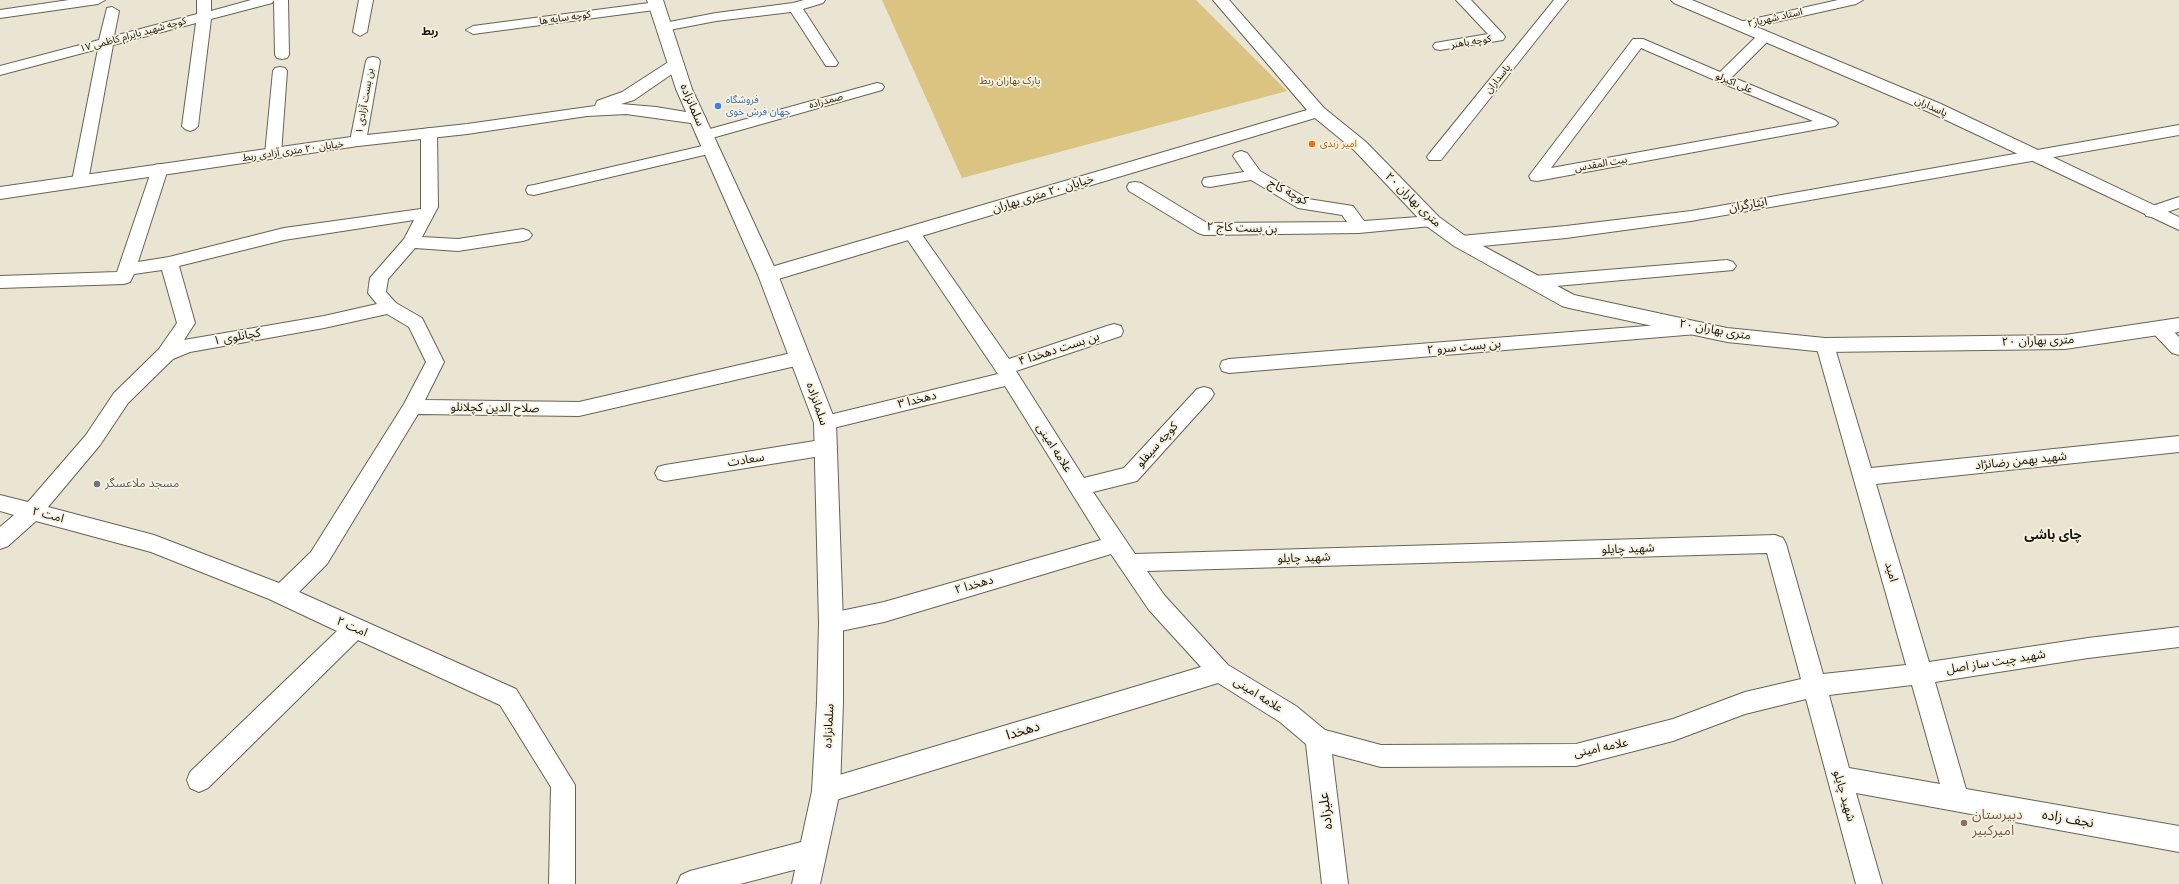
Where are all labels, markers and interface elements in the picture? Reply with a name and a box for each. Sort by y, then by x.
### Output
street label: استاد شهریار۲ [1746,6,1804,30]
street label: کوچه سایه ها [538,8,592,28]
street label: کوچه شهید بایرام کاظمی ۱۷ [78,15,188,55]
district label: ربط [421,25,439,39]
street label: کوچه باهنر [1450,33,1492,51]
street label: پاسداران [1483,62,1513,96]
street label: بن بست آزادی ۱ [353,67,377,135]
street label: علی اکبرلو [1714,70,1754,96]
park label: پارک بهاران ربط [980,75,1040,87]
street label: سلمانزاده [677,82,707,128]
street label: صمدزاده [808,91,844,111]
place label: فروشگاه جهان فرش خوی [726,94,790,118]
street label: پاسداران [1913,95,1949,119]
marker: فروشگاه جهان فرش خوی [713,101,723,111]
street label: خیابان ۲۰ متری آزادی ربط [242,138,344,164]
place label: امیر زندی [1320,138,1357,150]
marker: امیر زندی [1307,139,1317,149]
street label: بیت المقدس [1574,153,1628,175]
street label: ۲۰ متری بهاران [1382,170,1444,230]
street label: خیابان ۲۰ متری بهاران [990,172,1096,216]
street label: کوچه کاج [1266,176,1310,208]
street label: ایثارگران [1728,195,1768,215]
street label: بن بست کاج ۲ [1206,220,1278,236]
street label: ۲۰ متری بهاران [1678,317,1752,343]
street label: کچانلوی ۱ [212,326,262,348]
street label: بن بست دهخدا ۴ [1017,329,1101,369]
street label: ۲۰ متری بهاران [2001,333,2075,349]
street label: بن بست سرو ۲ [1426,337,1502,357]
street label: سلمانزاده [803,381,831,427]
street label: دهخدا ۳ [896,388,938,412]
street label: صلاح الدین کچلانلو [450,400,540,416]
street label: کوچه سیفلو [1133,419,1181,471]
street label: علامه امینی [1033,421,1075,475]
street label: شهید بهمن رضانژاد [1974,449,2068,473]
street label: سعادت [727,450,765,470]
place label: مسجد ملاعسگر [105,477,179,491]
marker: مسجد ملاعسگر [92,479,102,489]
street label: امت ۲ [31,504,65,526]
district label: چای باشی [2024,527,2082,543]
street label: شهید چایلو [1601,541,1655,557]
street label: شهید چایلو [1277,550,1331,566]
street label: امید [1881,560,1901,584]
street label: دهخدا ۲ [953,573,995,597]
street label: امت ۲ [334,614,370,640]
street label: شهید چیت ساز اصل [1945,647,2047,677]
street label: علامه امینی [1231,674,1285,716]
street label: سلمانزاده [821,703,837,749]
street label: دهخدا [1004,718,1042,744]
street label: علامه امینی [1573,735,1629,761]
street label: شهید چایلو [1830,769,1858,823]
street label: علیزاده [1315,791,1337,831]
street label: نجف زاده [2041,806,2095,832]
place label: دبیرستان امیرکبیر [1972,807,2023,840]
marker: دبیرستان امیرکبیر [1959,818,1969,828]

